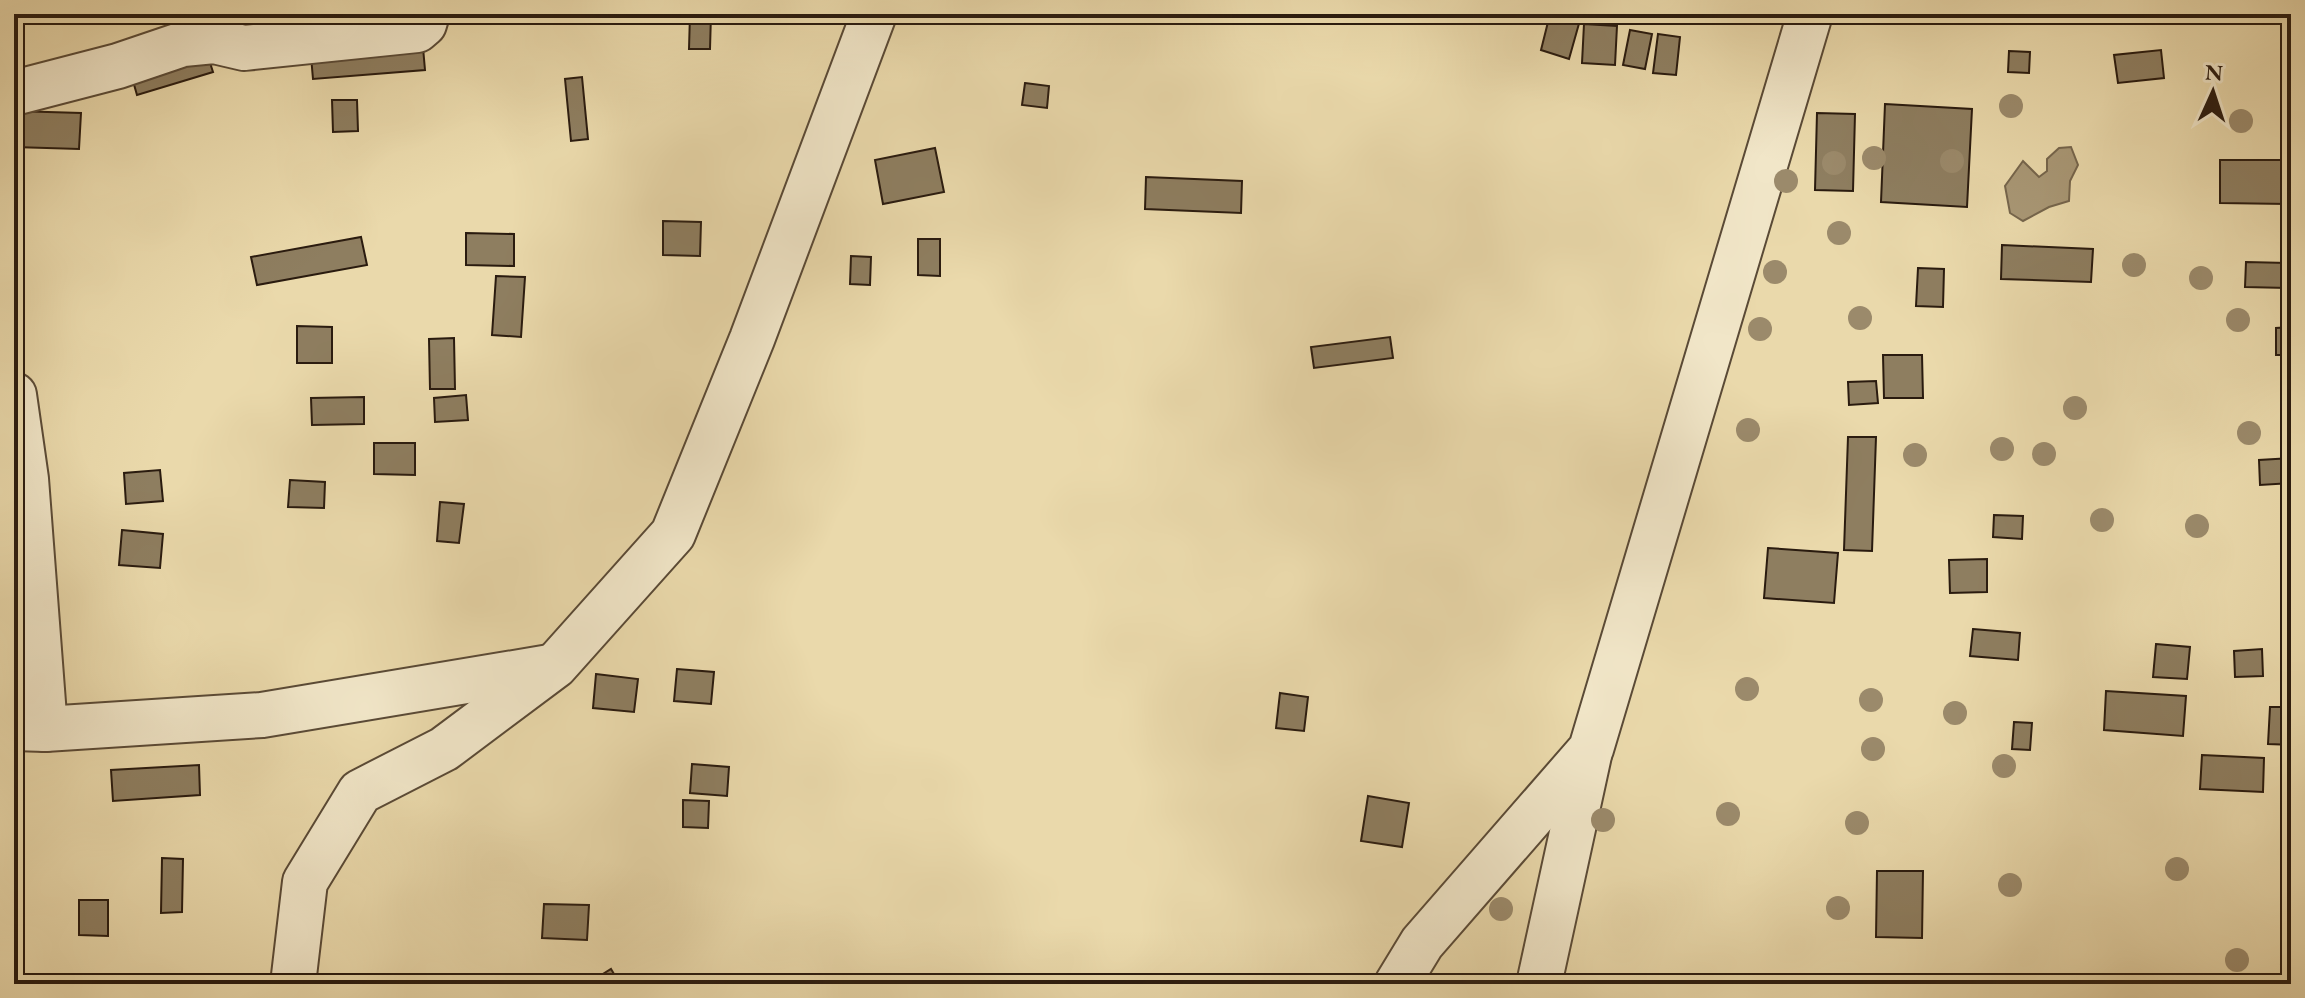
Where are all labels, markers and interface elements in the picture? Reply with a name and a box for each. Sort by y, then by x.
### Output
north arrow [2173,52,2253,132]
text: N [2204,58,2224,87]

